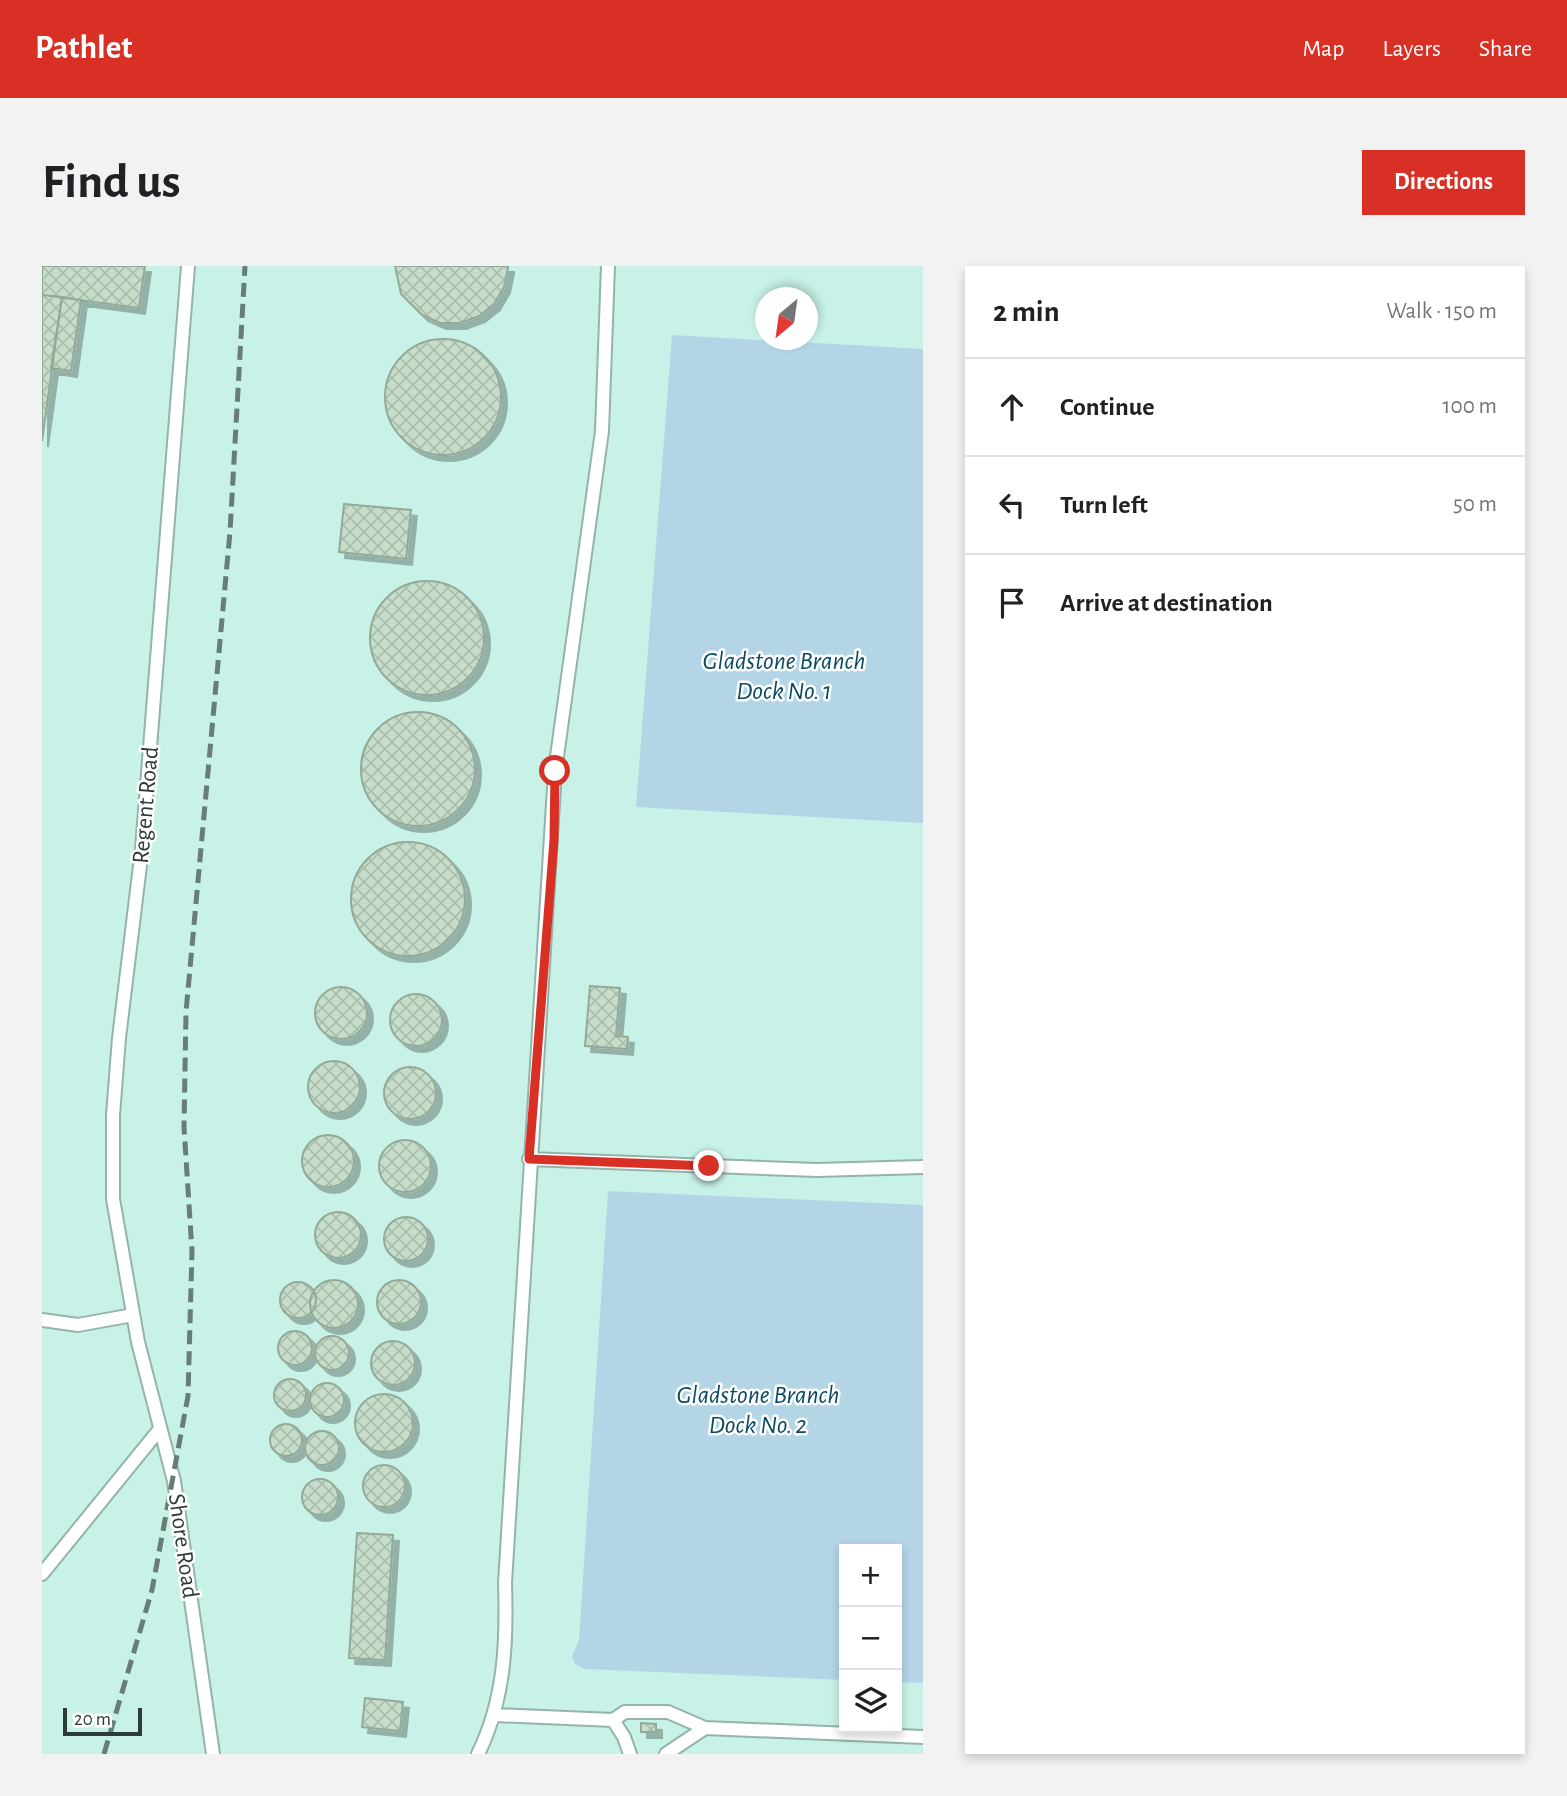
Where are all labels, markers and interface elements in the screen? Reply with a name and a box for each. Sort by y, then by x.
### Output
text: Pathlet [35,32,133,65]
text: Map [1302,37,1344,61]
text: Layers [1382,37,1441,61]
text: Share [1479,37,1532,61]
button: Directions [1362,150,1525,215]
text: Find us [42,158,181,207]
north arrow [755,287,818,350]
text: 2 min [993,297,1060,327]
text: Walk · 150 m [1386,300,1497,323]
icon: ahead [993,388,1031,426]
text: Continue [1060,394,1155,420]
text: 100 m [1443,395,1497,418]
icon: left [993,486,1031,524]
text: Turn left [1060,492,1148,518]
text: 50 m [1453,493,1497,516]
icon: arrive [993,584,1031,622]
text: Arrive at destination [1060,590,1273,616]
water label: Gladstone Branch Dock No. 1 [703,648,865,704]
street label: Regent Road [129,745,163,865]
route start [539,755,570,786]
route end [693,1150,724,1181]
water label: Gladstone Branch Dock No. 2 [677,1382,839,1438]
street label: Shore Road [164,1492,202,1600]
map controls [839,1544,902,1733]
button: + [839,1544,902,1607]
button: − [839,1607,902,1670]
button: layers [839,1670,902,1733]
scale bar [63,1705,142,1737]
text: 20 m [74,1710,111,1729]

